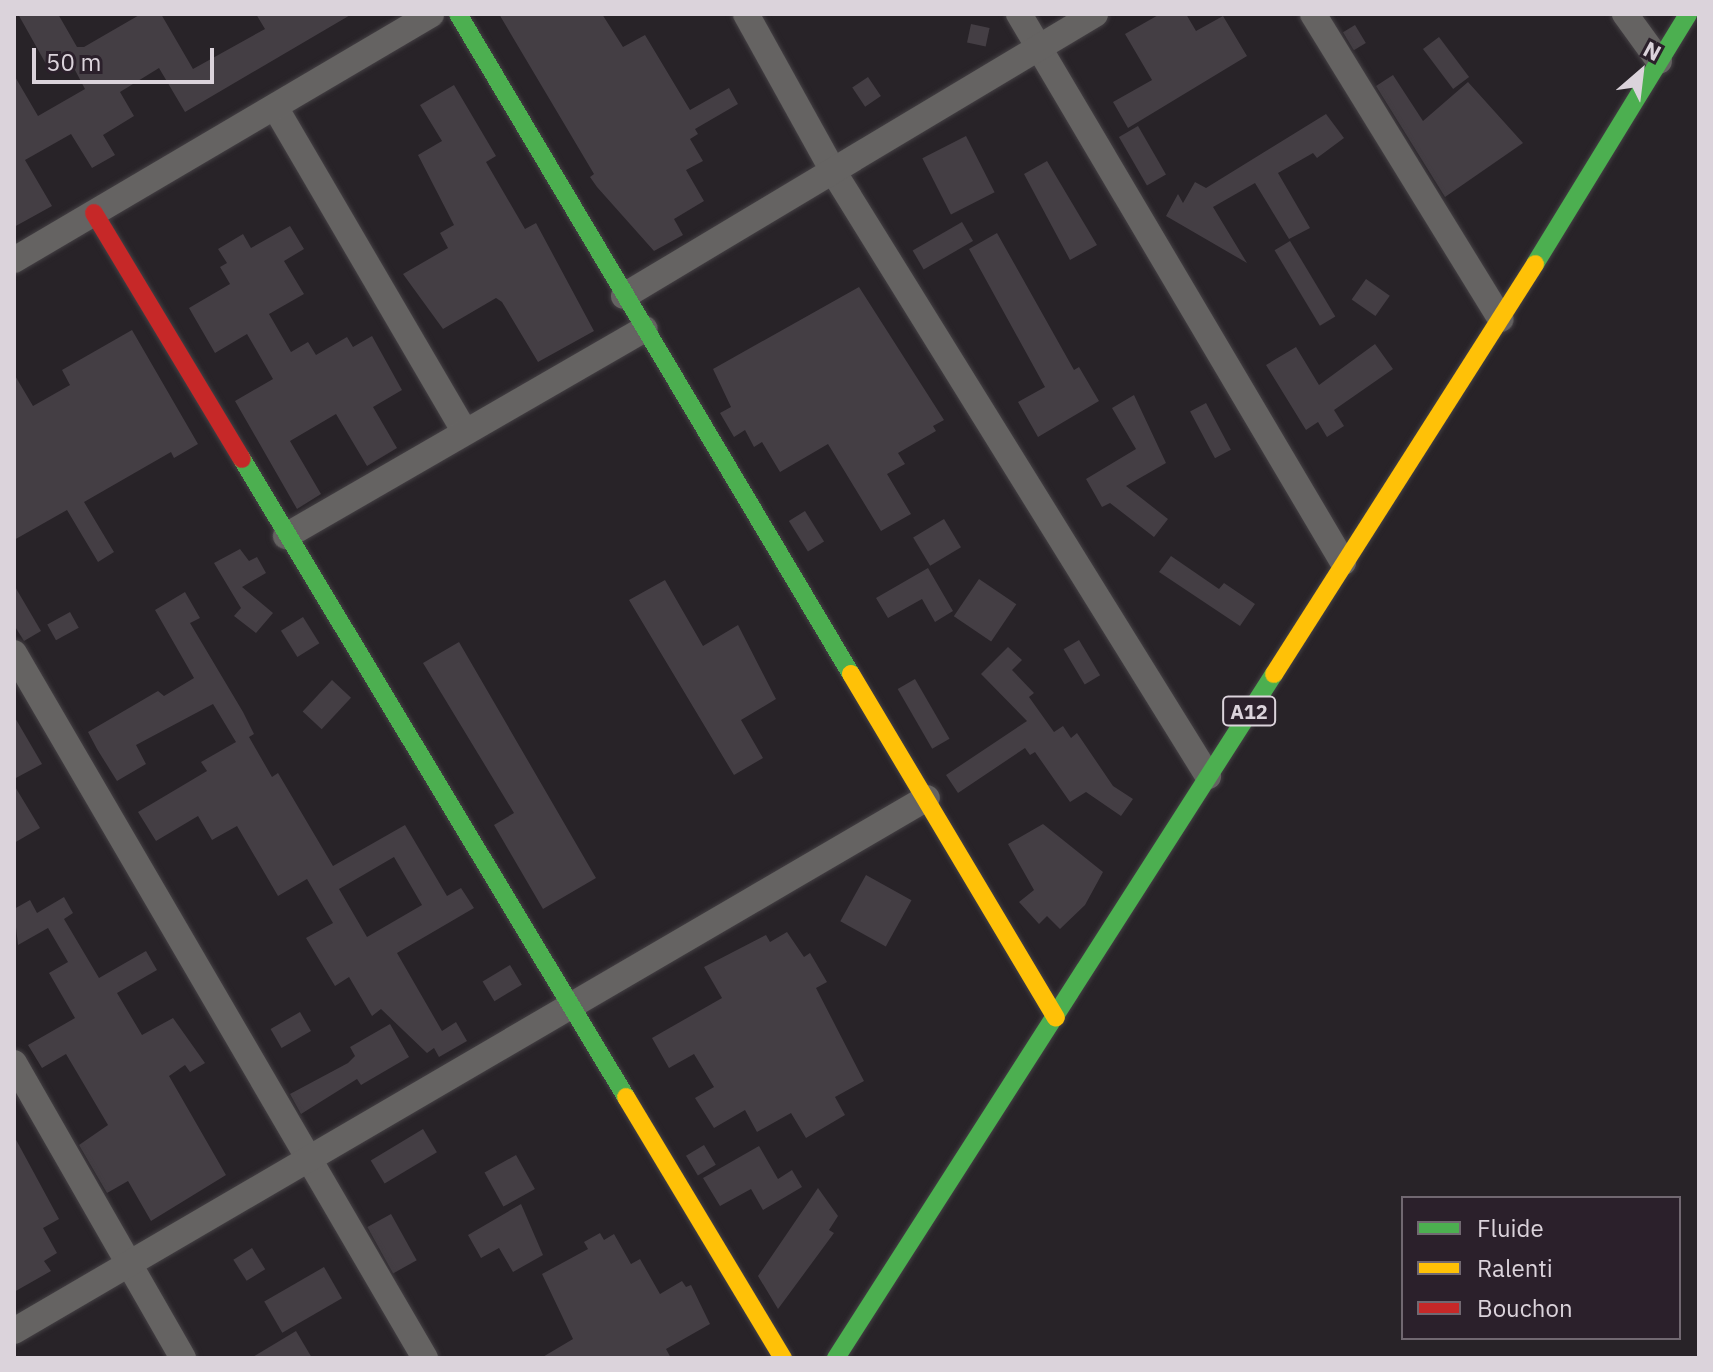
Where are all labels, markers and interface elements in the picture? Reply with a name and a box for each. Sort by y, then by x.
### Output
scale bar [36,32,218,82]
north arrow [1601,32,1681,112]
text: N [1639,34,1666,67]
text: 50 m [46,46,101,78]
road number: A12 [1221,695,1277,727]
legend [1401,1196,1681,1340]
text: Fluide [1477,1212,1544,1244]
text: Ralenti [1477,1252,1553,1284]
text: Bouchon [1477,1292,1573,1324]

